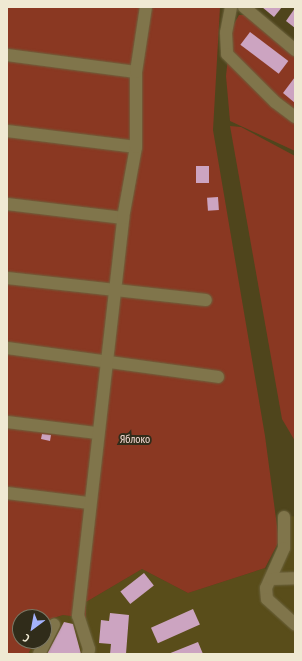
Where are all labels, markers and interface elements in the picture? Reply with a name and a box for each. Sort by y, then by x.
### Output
park label: Яблоко [120,432,150,446]
north arrow [12,609,52,649]
text: С [20,631,32,646]

